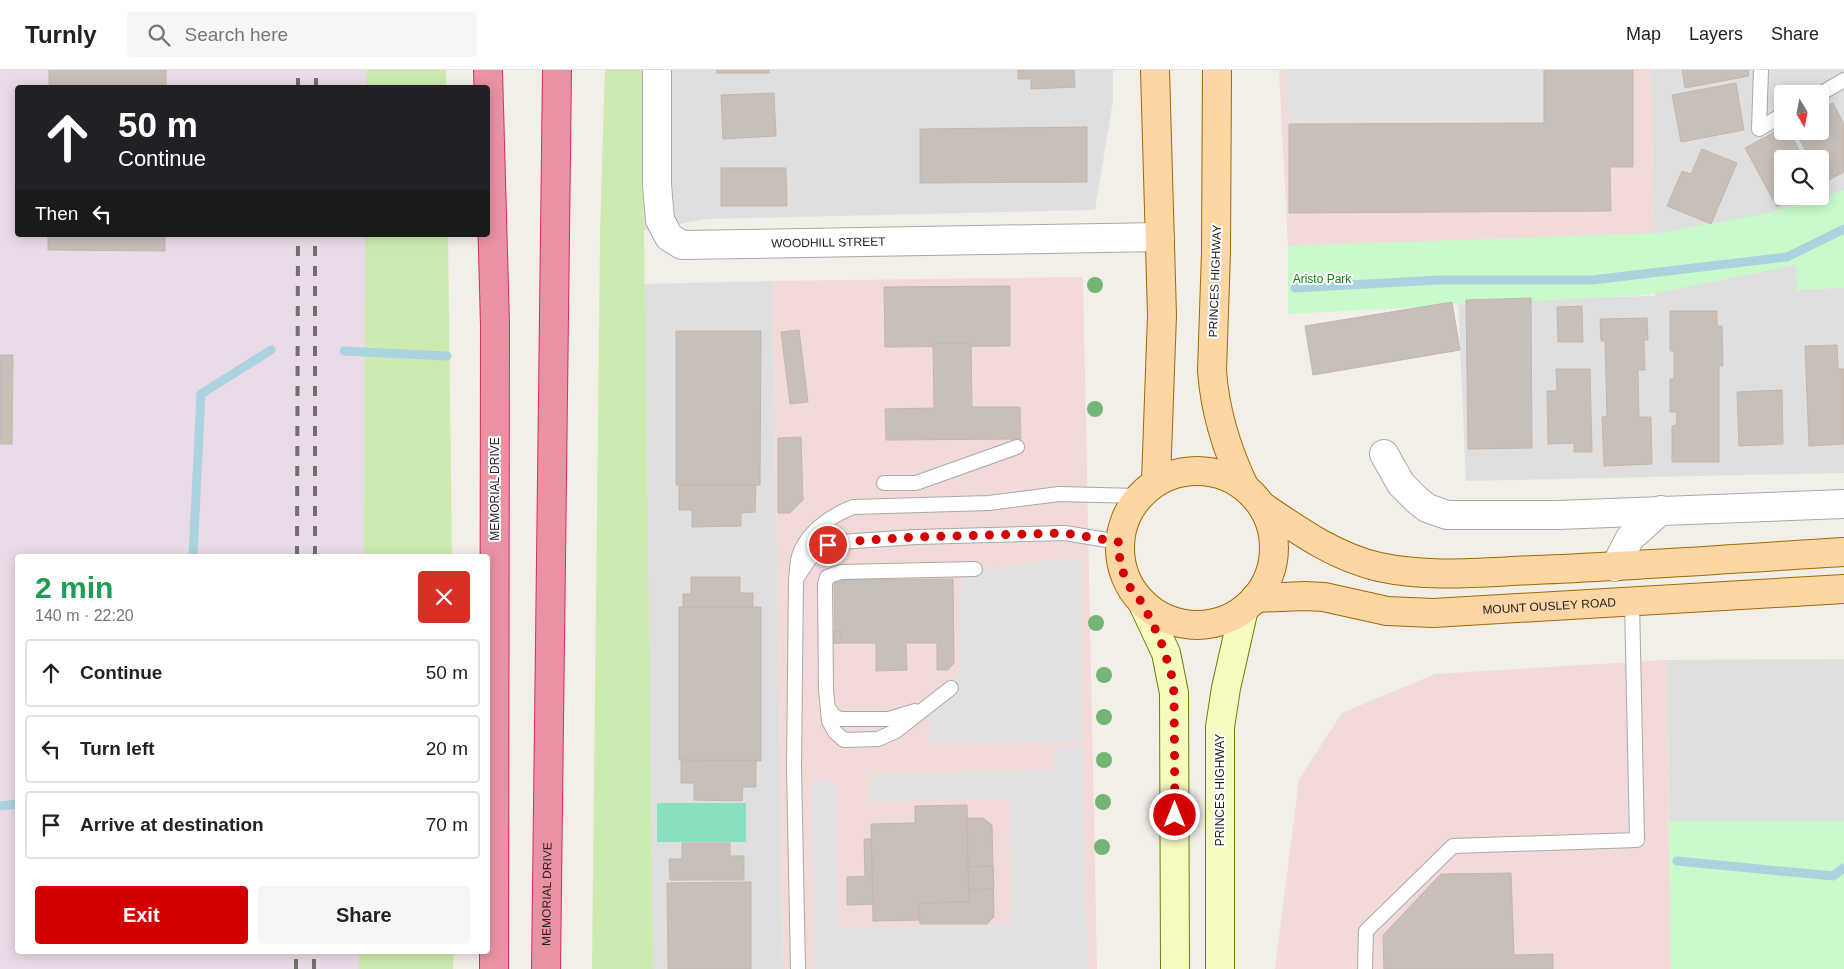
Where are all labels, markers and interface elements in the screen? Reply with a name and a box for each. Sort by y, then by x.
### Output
search box [127,12,477,57]
text: Turnly [25,21,97,48]
icon: search [145,21,173,49]
text: Search here [185,24,288,45]
text: Map [1626,24,1661,44]
text: Layers [1689,24,1743,44]
text: Share [1771,24,1819,44]
north arrow [1774,85,1829,140]
map controls [1774,85,1829,205]
icon: ahead [35,105,100,170]
text: 50 m [118,105,198,144]
text: Continue [118,146,206,171]
button: search [1774,150,1829,205]
icon: left [88,200,116,228]
text: Then [35,203,78,224]
street label: PRINCES HIGHWAY [1206,224,1224,338]
street label: WOODHILL STREET [771,235,886,251]
park label: Aristo Park [1293,272,1352,286]
street label: MEMORIAL DRIVE [488,437,502,541]
pin [807,524,849,566]
icon: arrive [814,531,842,559]
text: 2 min [35,571,113,604]
button: close [418,571,470,623]
street label: MOUNT OUSLEY ROAD [1482,595,1617,617]
text: 140 m · 22:20 [35,607,134,624]
icon: ahead [37,659,65,687]
text: Continue [80,662,162,683]
text: 50 m [426,662,468,683]
street label: PRINCES HIGHWAY [1213,734,1227,846]
icon: left [37,735,65,763]
text: Turn left [80,738,155,759]
text: 20 m [426,738,468,759]
position arrow [1148,788,1200,840]
icon: arrive [37,811,65,839]
text: Arrive at destination [80,814,264,835]
text: 70 m [426,814,468,835]
street label: MEMORIAL DRIVE [539,842,555,946]
button: Exit [35,886,248,944]
button: Share [258,886,470,944]

